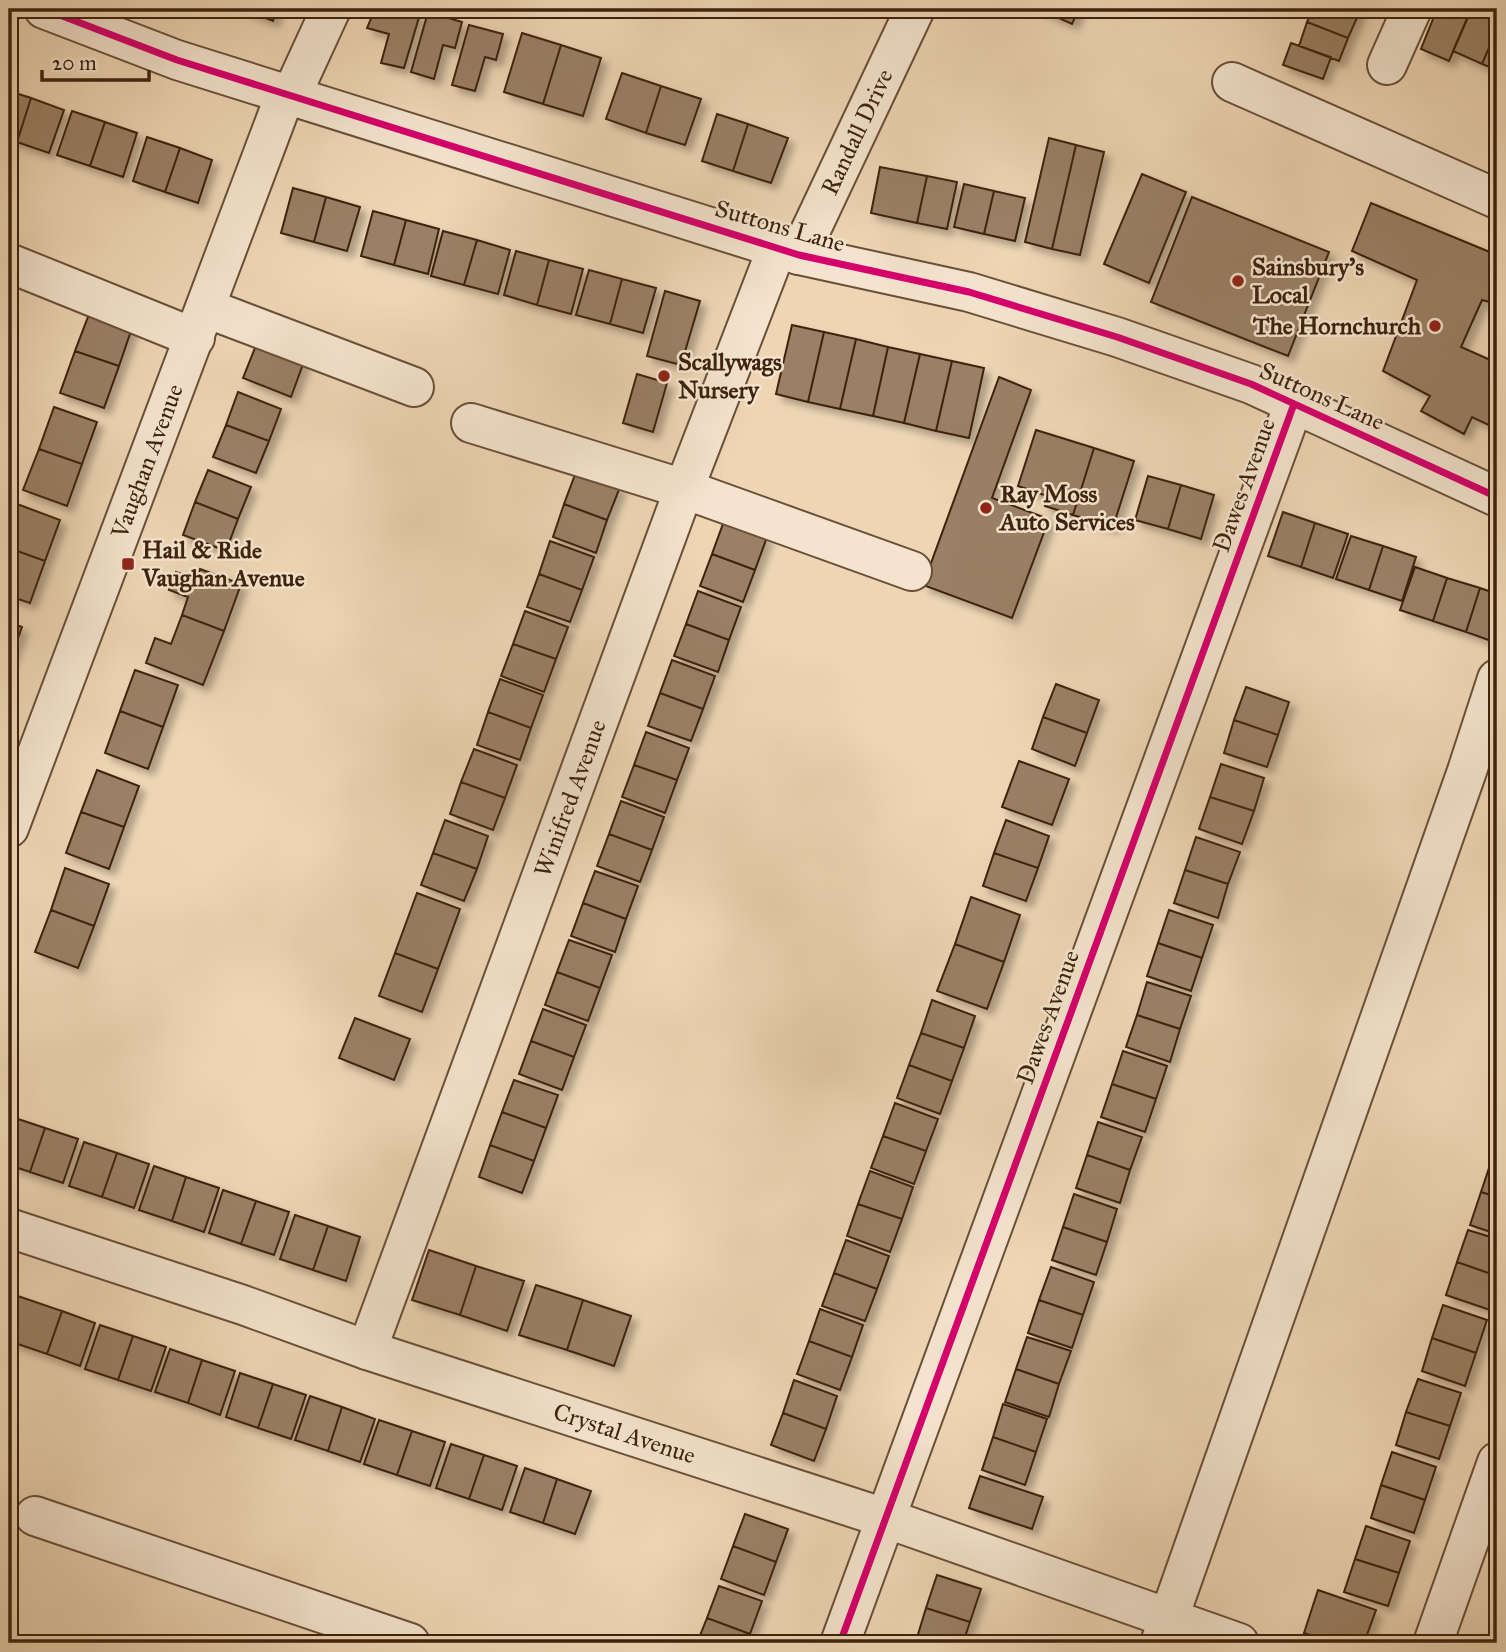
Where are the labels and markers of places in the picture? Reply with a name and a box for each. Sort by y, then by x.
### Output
place label: Sainsbury's Local [1252,252,1364,310]
marker: Sainsbury's Local [1230,273,1246,289]
place label: The Hornchurch [1252,311,1422,341]
marker: The Hornchurch [1427,318,1443,334]
place label: Scallywags Nursery [678,347,782,405]
marker: Scallywags Nursery [656,368,672,384]
place label: Ray Moss Auto Services [998,479,1135,537]
marker: Ray Moss Auto Services [978,500,994,516]
place label: Hail & Ride Vaughan Avenue [141,535,305,593]
marker: Hail & Ride Vaughan Avenue [120,556,136,572]

